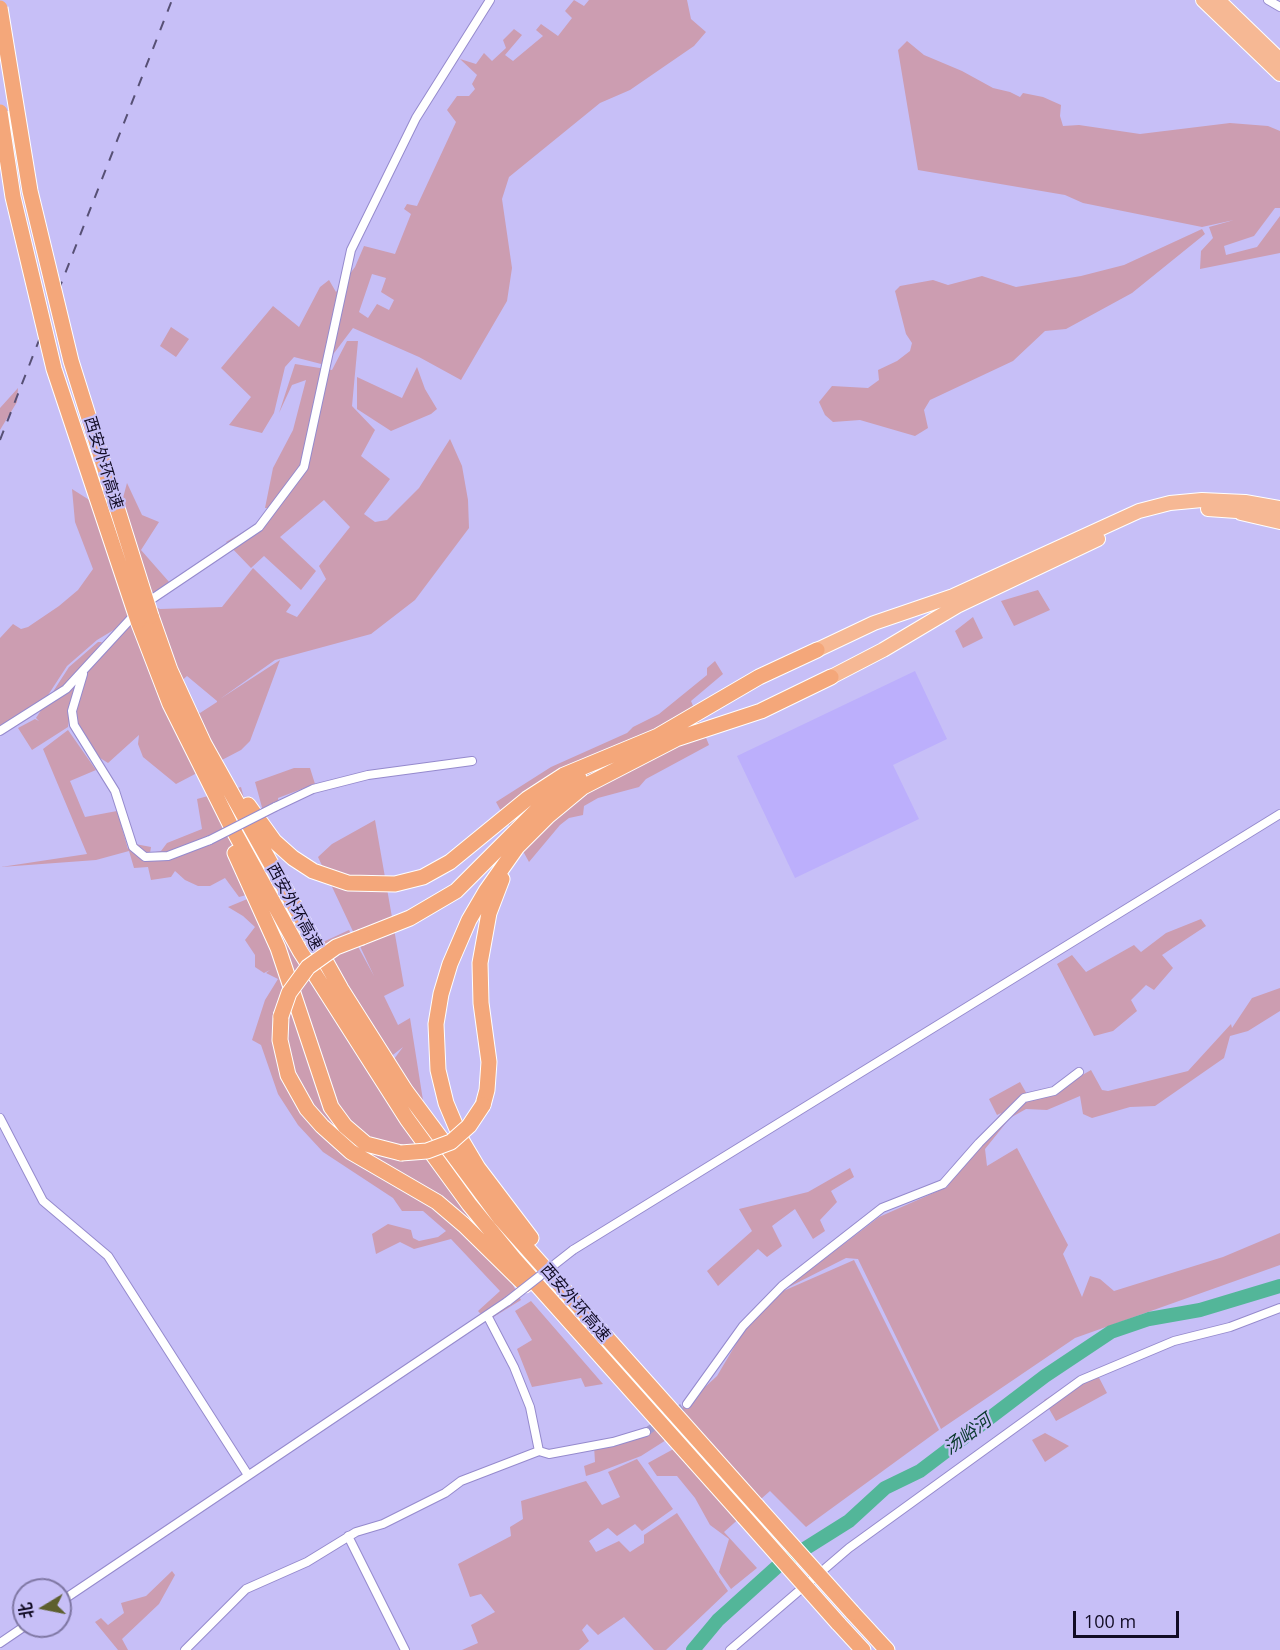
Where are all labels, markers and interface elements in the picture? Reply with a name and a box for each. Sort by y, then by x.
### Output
street label: 西安外环高速 [80,414,126,512]
street label: 西安外环高速 [262,860,326,954]
street label: 西安外环高速 [536,1260,614,1346]
water label: 汤峪河 [940,1410,996,1460]
north arrow [12,1578,72,1638]
scale bar [1076,1599,1182,1637]
text: 北 [14,1601,38,1621]
text: 100 m [1084,1609,1136,1633]

